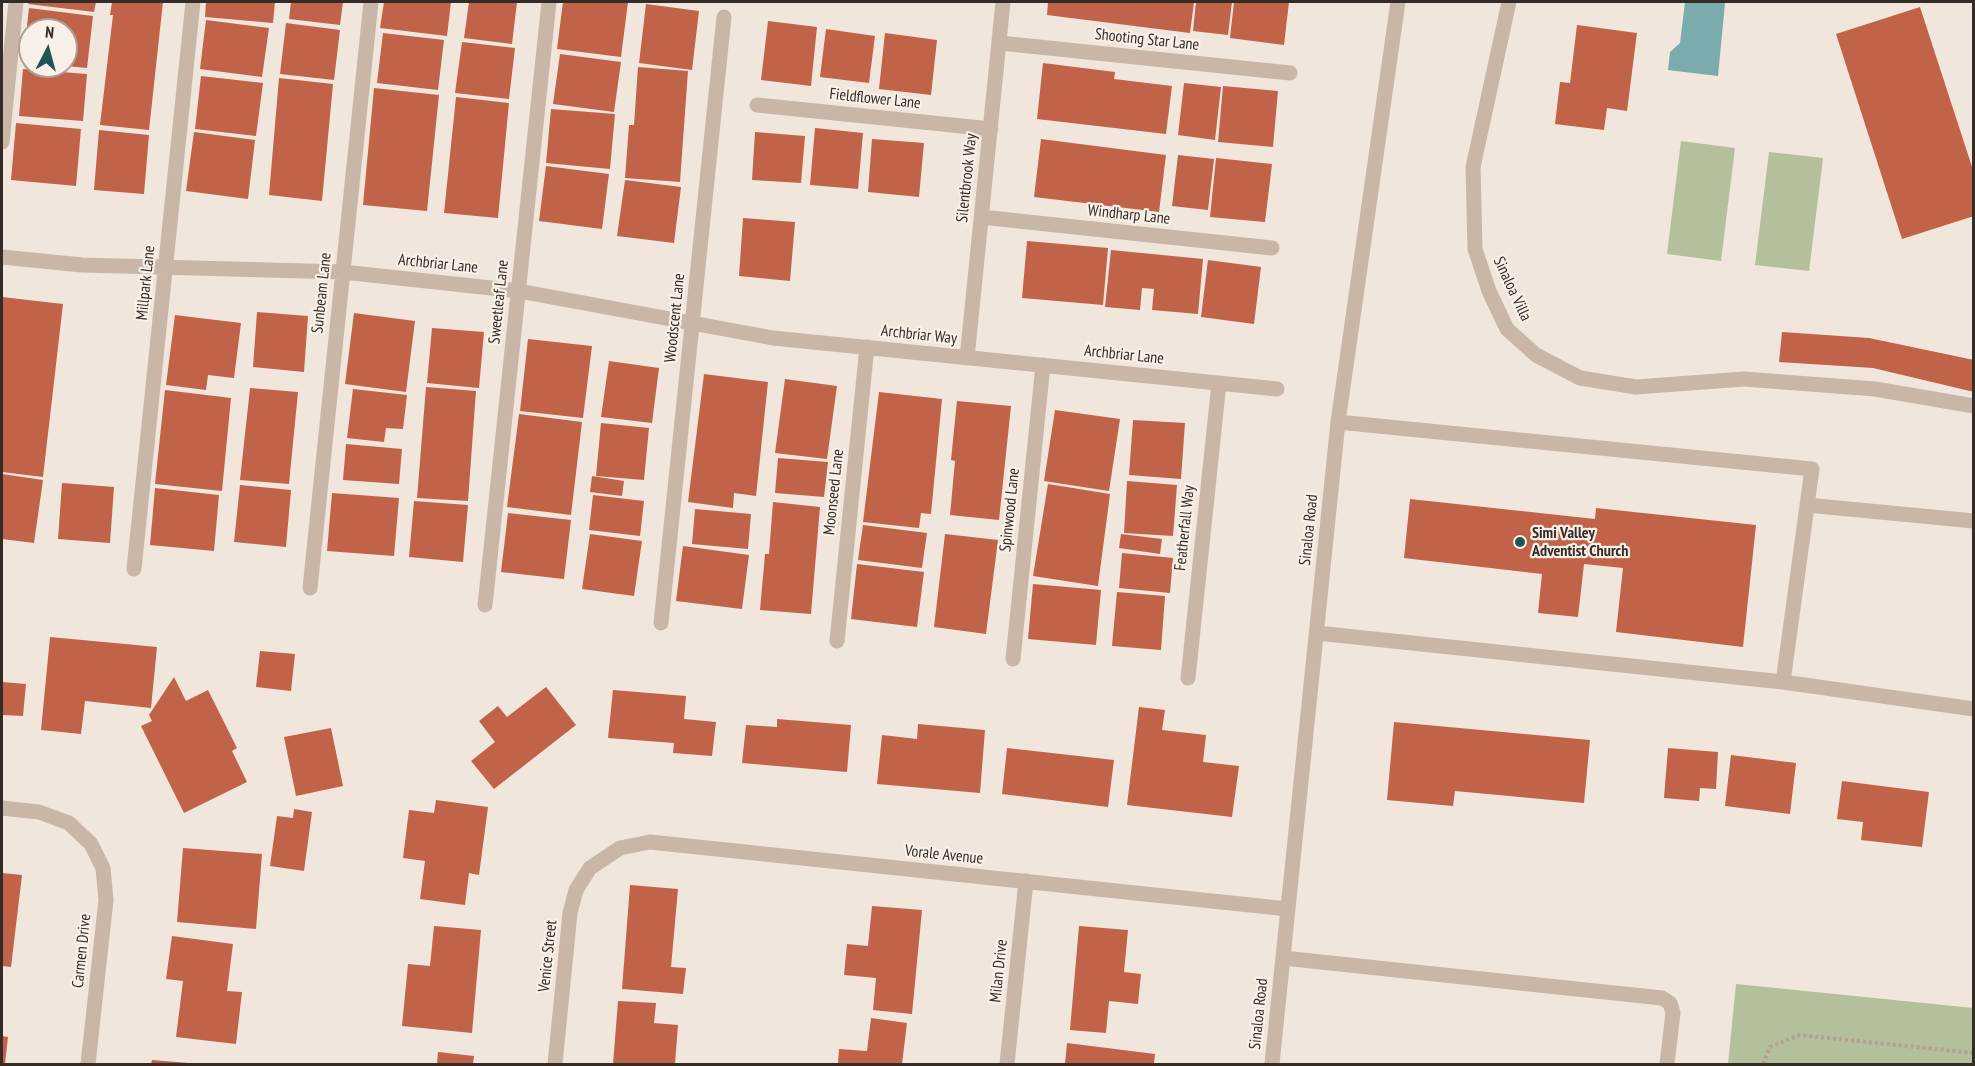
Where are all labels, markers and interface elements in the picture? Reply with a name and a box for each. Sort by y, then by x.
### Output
north arrow [18,18,78,78]
text: N [44,22,55,42]
street label: Shooting Star Lane [1094,25,1200,55]
street label: Fieldflower Lane [828,85,922,113]
street label: Silentbrook Way [953,133,981,223]
street label: Windharp Lane [1087,201,1171,229]
street label: Millpark Lane [133,245,159,321]
street label: Archbriar Lane [397,250,479,278]
street label: Sunbeam Lane [308,252,336,334]
street label: Sinaloa Villa [1489,254,1535,324]
street label: Sweetleaf Lane [485,259,513,345]
street label: Woodscent Lane [661,272,689,364]
street label: Archbriar Way [880,321,958,349]
street label: Archbriar Lane [1083,341,1165,369]
street label: Moonseed Lane [820,448,848,536]
street label: Spinwood Lane [996,467,1024,553]
street label: Featherfall Way [1171,484,1199,572]
street label: Sinaloa Road [1296,493,1322,567]
place label: Simi Valley Adventist Church [1532,523,1628,561]
marker: Simi Valley Adventist Church [1513,535,1527,549]
street label: Vorale Avenue [904,841,984,869]
street label: Carmen Drive [69,913,95,989]
street label: Venice Street [535,919,561,993]
street label: Milan Drive [986,939,1012,1003]
street label: Sinaloa Road [1246,977,1272,1051]

